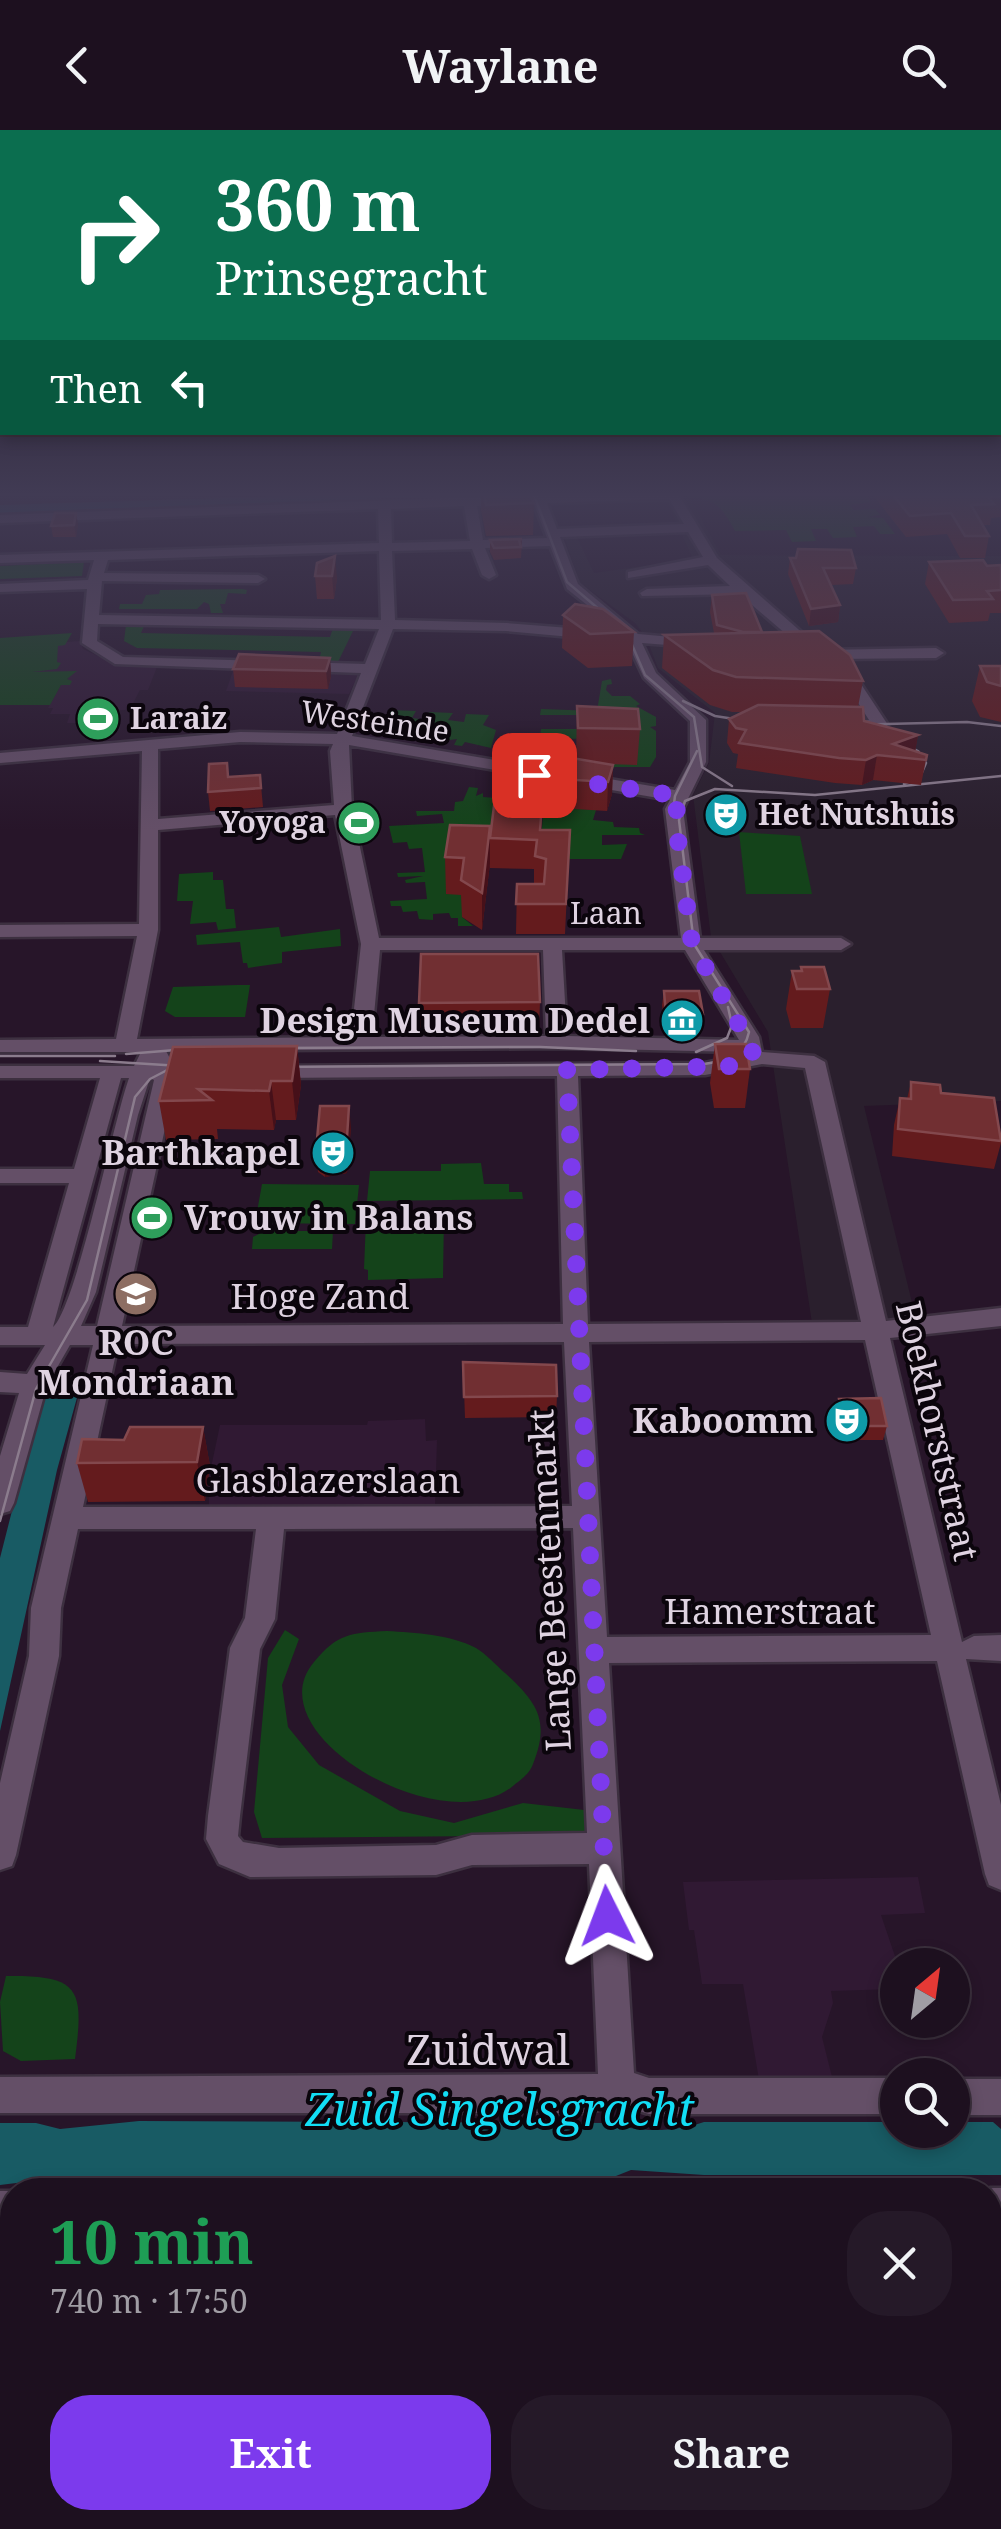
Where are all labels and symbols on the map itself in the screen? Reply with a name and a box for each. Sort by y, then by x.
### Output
street label: Westeinde [298,690,452,751]
sports icon: Laraiz [75,696,121,742]
place label: Laraiz [130,697,227,738]
pin [492,733,577,818]
theatre icon: Het Nutshuis [703,792,749,838]
place label: Het Nutshuis [758,793,955,834]
sports icon: Yoyoga [336,800,382,846]
place label: Yoyoga [219,801,326,842]
street label: Laan [570,892,642,933]
place label: Design Museum Dedel [260,996,650,1043]
museum icon: Design Museum Dedel [659,998,705,1044]
place label: Barthkapel [101,1128,300,1175]
theatre icon: Barthkapel [310,1130,356,1176]
place label: Vrouw in Balans [184,1193,473,1240]
sports icon: Vrouw in Balans [129,1195,175,1241]
school or university icon: ROC Mondriaan [113,1271,159,1317]
street label: Hoge Zand [230,1272,410,1319]
street label: Boekhorststraat [886,1296,991,1565]
place label: ROC Mondriaan [38,1318,234,1405]
place label: Kaboomm [633,1396,814,1443]
theatre icon: Kaboomm [824,1398,870,1444]
street label: Lange Beestenmarkt [516,1408,581,1752]
street label: Glasblazerslaan [195,1456,461,1503]
street label: Hamerstraat [664,1587,876,1634]
position arrow [555,1864,659,1968]
north arrow [880,1948,970,2038]
street label: Zuidwal [406,2020,570,2077]
water label: Zuid Singelsgracht [304,2078,695,2139]

